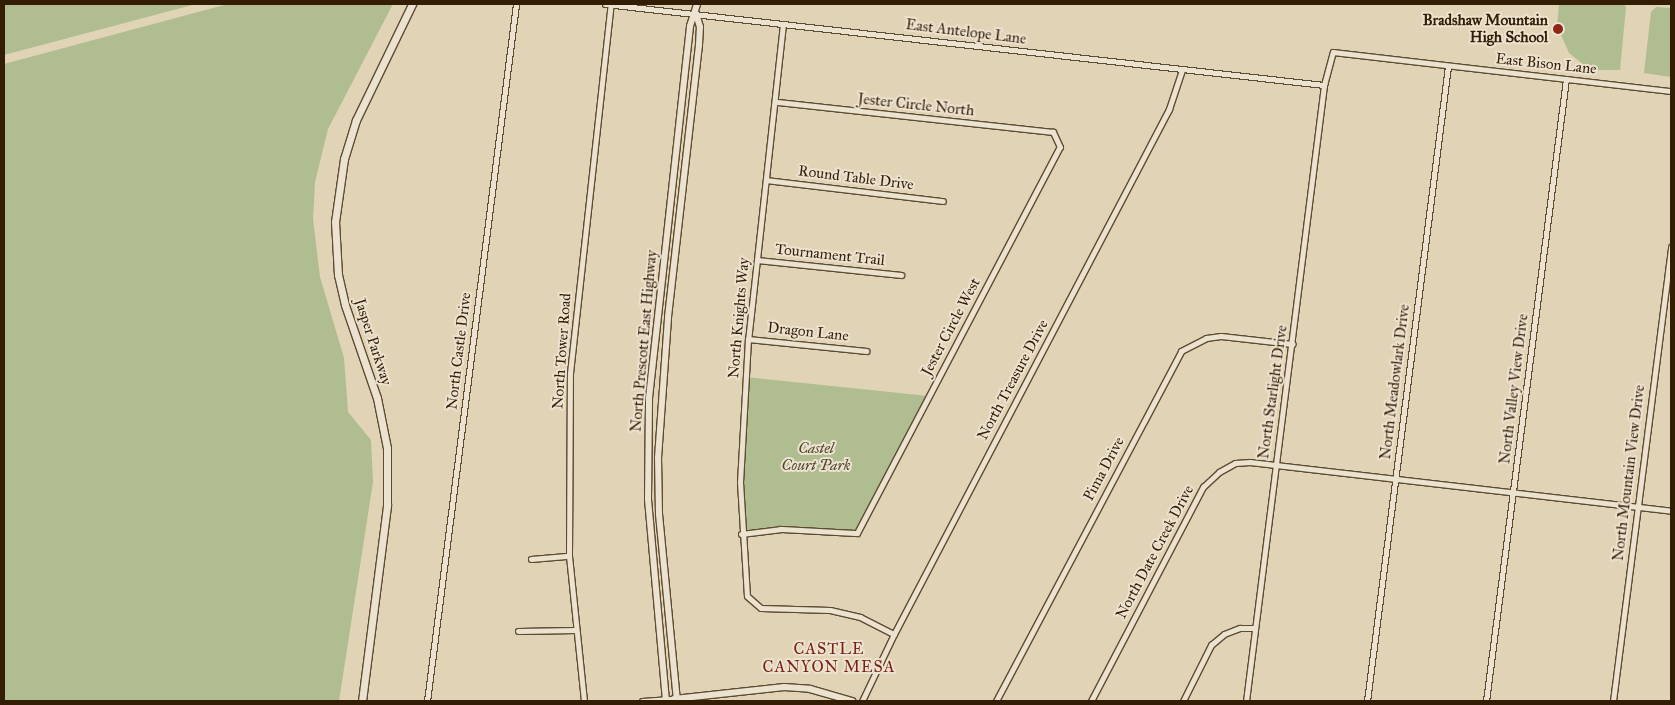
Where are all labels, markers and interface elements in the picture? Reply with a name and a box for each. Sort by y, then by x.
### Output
place label: Bradshaw Mountain High School [1423,11,1548,46]
street label: East Antelope Lane [905,16,1027,48]
marker: Bradshaw Mountain High School [1552,23,1564,35]
street label: East Bison Lane [1495,50,1597,78]
street label: Jester Circle North [857,90,975,120]
street label: Round Table Drive [797,162,915,194]
street label: Tournament Trail [774,240,886,270]
street label: North Prescott East Highway [627,249,661,433]
street label: North Knights Way [725,257,753,379]
street label: Jester Circle West [918,275,984,379]
street label: North Castle Drive [443,291,475,411]
street label: North Tower Road [549,293,575,409]
street label: Jasper Parkway [351,296,395,388]
street label: North Meadowlark Drive [1377,303,1413,461]
street label: North Valley View Drive [1496,313,1532,465]
street label: North Treasure Drive [974,317,1052,443]
street label: Dragon Lane [766,319,850,345]
street label: North Starlight Drive [1255,324,1291,460]
street label: North Mountain View Drive [1609,384,1649,562]
street label: Pima Drive [1080,434,1128,504]
park label: Castel Court Park [782,439,850,474]
street label: North Date Creek Drive [1112,482,1198,622]
district label: CASTLE CANYON MESA [761,639,897,677]

